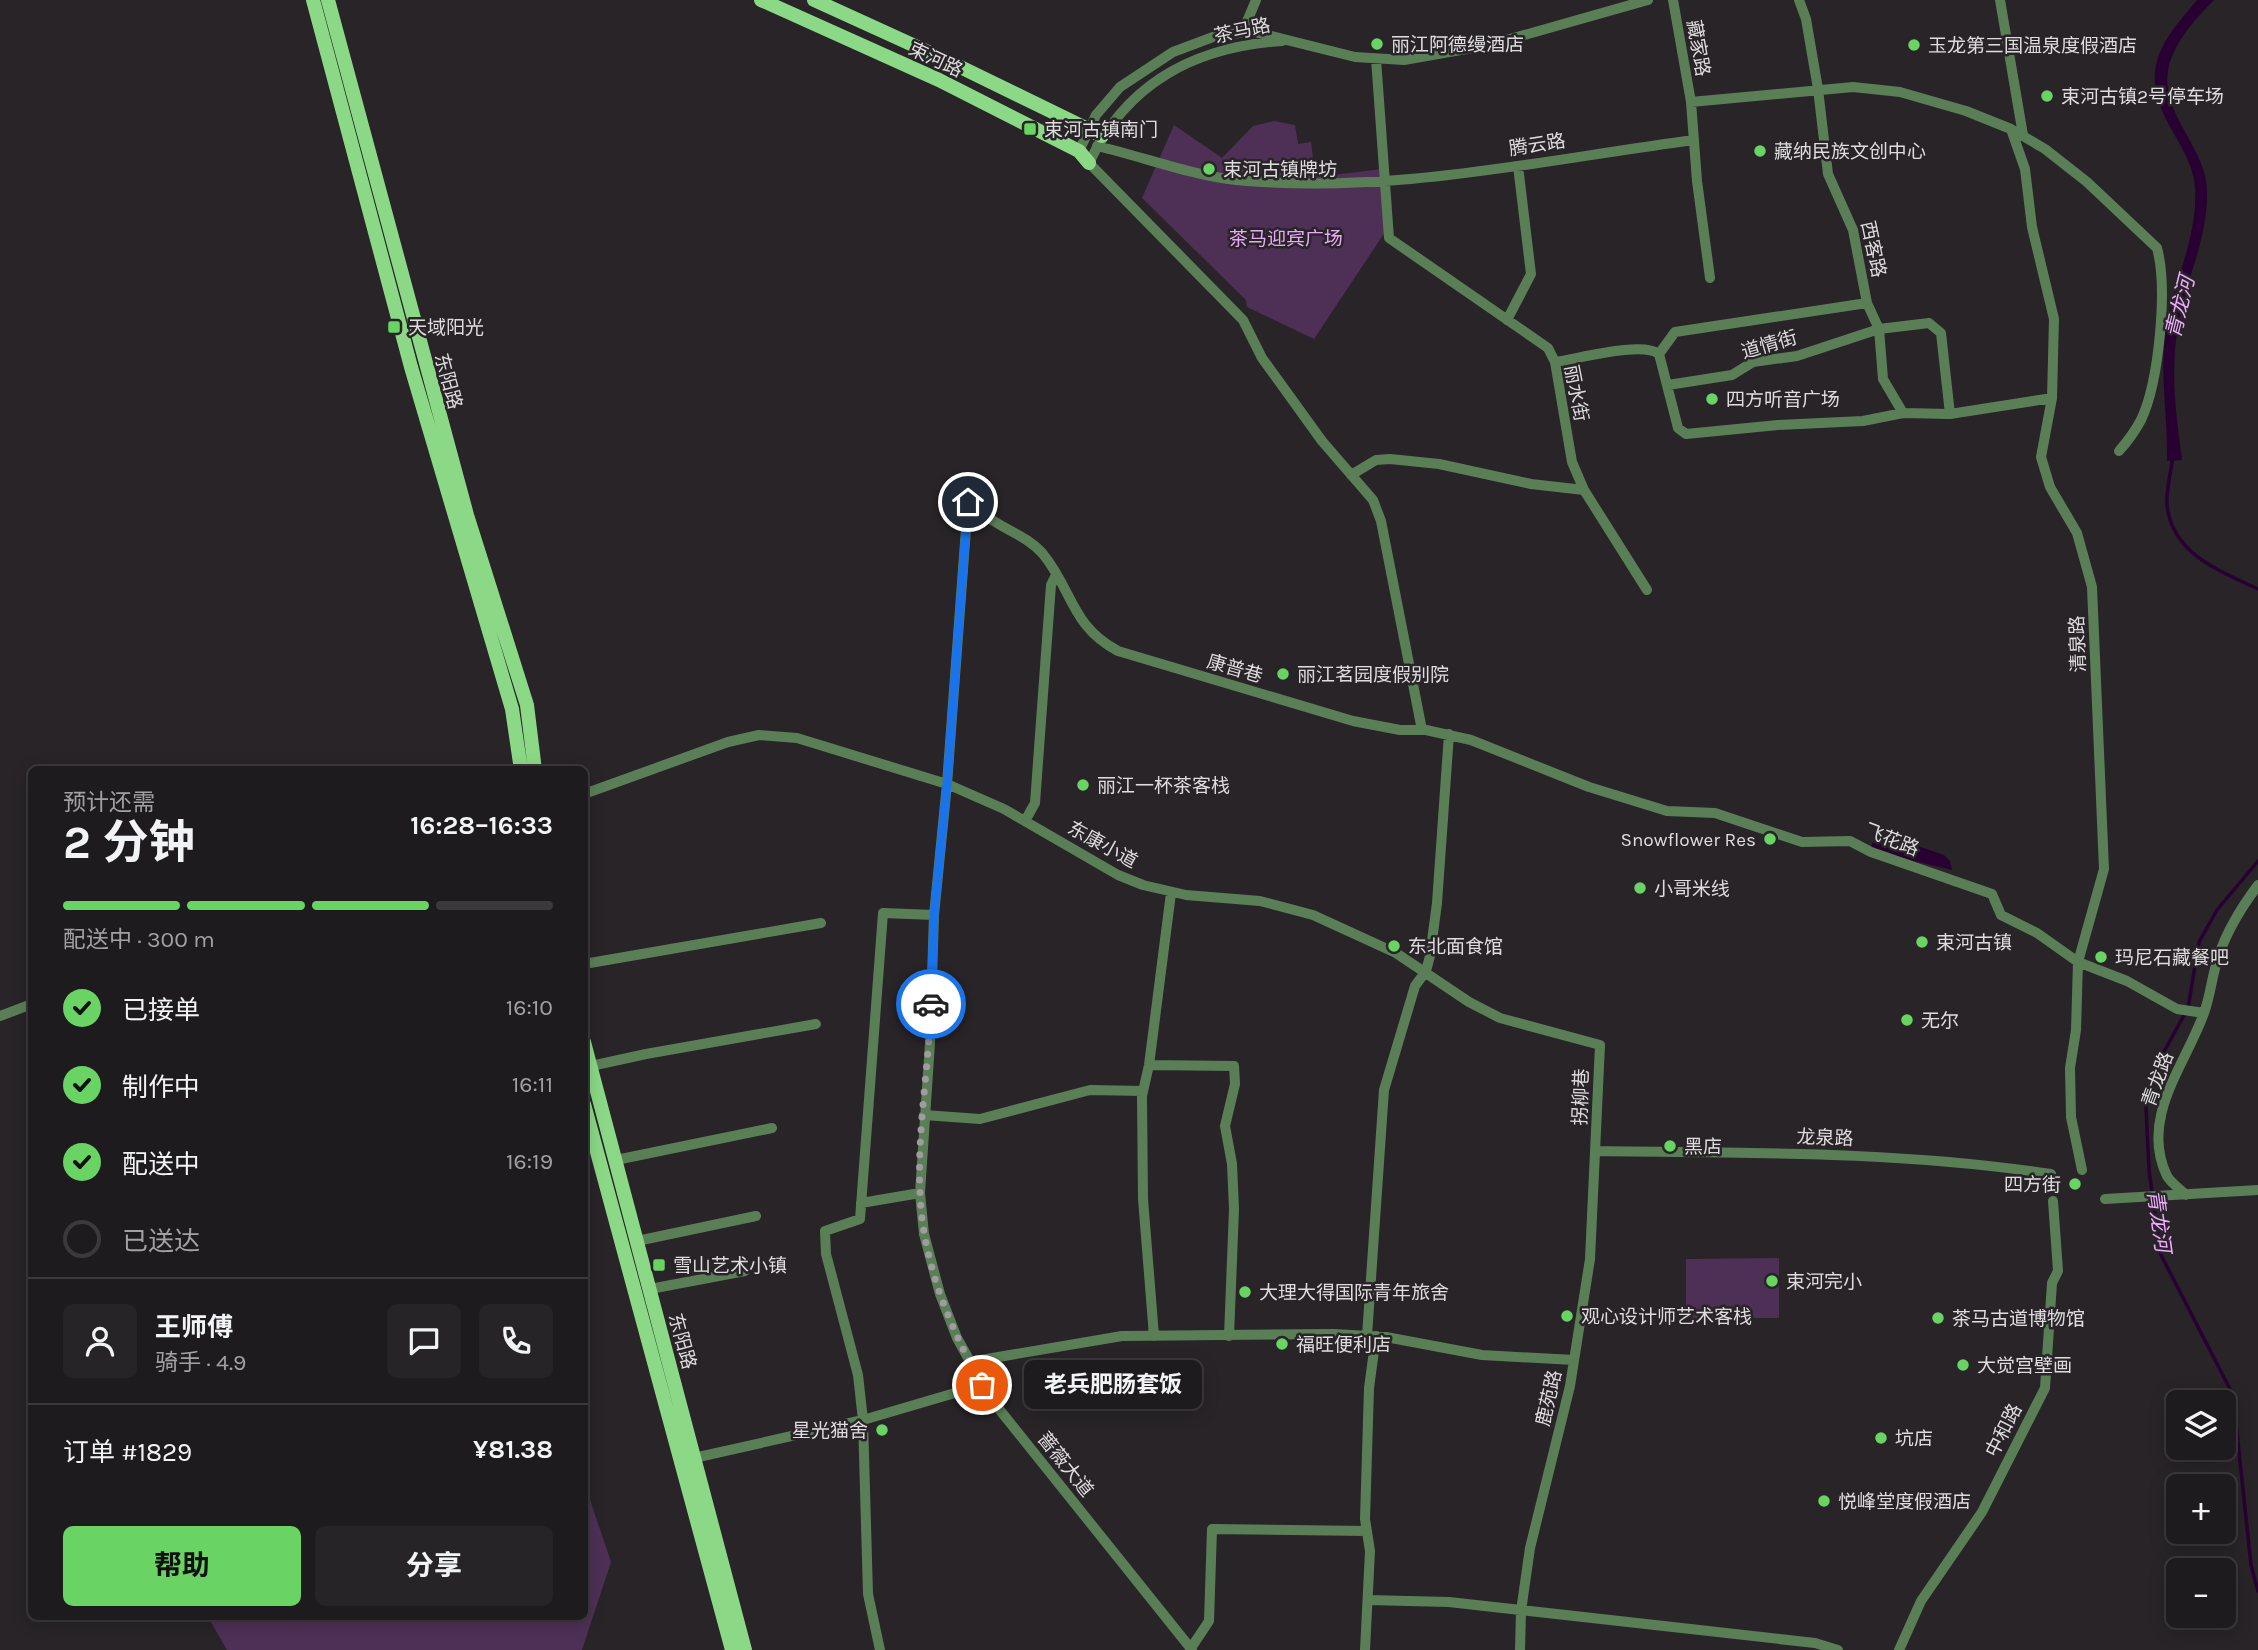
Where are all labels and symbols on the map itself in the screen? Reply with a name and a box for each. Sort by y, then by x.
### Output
street label: 茶马路 [1212,14,1272,48]
street label: 藏家路 [1682,18,1714,78]
place label: 丽江阿德缦酒店 [1391,34,1524,56]
place label: 玉龙第三国温泉度假酒店 [1928,35,2137,57]
marker: 丽江阿德缦酒店 [1369,36,1385,52]
marker: 玉龙第三国温泉度假酒店 [1906,37,1922,53]
street label: 束河路 [905,38,966,82]
place label: 束河古镇2号停车场 [2061,86,2224,108]
marker: 束河古镇2号停车场 [2039,88,2055,104]
place label: 束河古镇南门 [1044,119,1158,141]
marker: 束河古镇南门 [1022,121,1038,137]
street label: 腾云路 [1507,130,1567,160]
place label: 藏纳民族文创中心 [1774,141,1926,163]
marker: 藏纳民族文创中心 [1752,143,1768,159]
place label: 束河古镇牌坊 [1223,159,1337,181]
marker: 束河古镇牌坊 [1201,161,1217,177]
street label: 西客路 [1856,219,1890,279]
park label: 茶马迎宾广场 [1229,228,1343,250]
water label: 青龙河 [2161,270,2200,340]
place label: 天域阳光 [408,317,484,339]
marker: 天域阳光 [386,319,402,335]
street label: 道情街 [1739,327,1800,363]
street label: 东阳路 [430,351,466,412]
street label: 丽水街 [1560,363,1592,423]
place label: 四方听音广场 [1726,389,1840,411]
marker: 四方听音广场 [1704,391,1720,407]
pin [938,472,998,532]
street label: 清泉路 [2066,615,2090,673]
street label: 康普巷 [1204,651,1265,687]
place label: 丽江茗园度假别院 [1297,664,1449,686]
marker: 丽江茗园度假别院 [1275,666,1291,682]
place label: 丽江一杯茶客栈 [1097,775,1230,797]
marker: 丽江一杯茶客栈 [1075,777,1091,793]
street label: 东康小道 [1064,817,1141,873]
street label: 飞花路 [1861,819,1922,860]
place label: Snowflower Res [1620,829,1756,851]
marker: Snowflower Res [1762,831,1778,847]
place label: 小哥米线 [1654,878,1730,900]
marker: 小哥米线 [1632,880,1648,896]
place label: 束河古镇 [1936,932,2012,954]
marker: 束河古镇 [1914,934,1930,950]
place label: 东北面食馆 [1408,936,1503,958]
marker: 东北面食馆 [1386,938,1402,954]
place label: 玛尼石藏餐吧 [2115,947,2229,969]
marker: 玛尼石藏餐吧 [2093,949,2109,965]
courier [896,969,966,1039]
place label: 无尔 [1921,1010,1959,1032]
marker: 无尔 [1899,1012,1915,1028]
street label: 青龙路 [2138,1049,2178,1110]
street label: 拐柳巷 [1569,1068,1593,1126]
street label: 龙泉路 [1796,1126,1854,1150]
place label: 黑店 [1684,1136,1722,1158]
marker: 黑店 [1662,1138,1678,1154]
place label: 四方街 [2004,1174,2061,1196]
marker: 四方街 [2067,1176,2083,1192]
water label: 青龙河 [2143,1188,2176,1258]
place label: 雪山艺术小镇 [673,1255,787,1277]
marker: 雪山艺术小镇 [651,1257,667,1273]
place label: 束河完小 [1786,1271,1862,1293]
marker: 束河完小 [1764,1273,1780,1289]
place label: 大理大得国际青年旅舍 [1259,1282,1449,1304]
marker: 大理大得国际青年旅舍 [1237,1284,1253,1300]
place label: 观心设计师艺术客栈 [1581,1306,1752,1328]
marker: 观心设计师艺术客栈 [1559,1308,1575,1324]
place label: 茶马古道博物馆 [1952,1308,2085,1330]
marker: 茶马古道博物馆 [1930,1310,1946,1326]
street label: 东阳路 [664,1311,700,1372]
place label: 福旺便利店 [1296,1334,1391,1356]
marker: 福旺便利店 [1274,1336,1290,1352]
pin [952,1355,1012,1415]
place label: 大觉宫壁画 [1977,1355,2072,1377]
marker: 大觉宫壁画 [1955,1357,1971,1373]
callout: 老兵肥肠套饭 [1024,1360,1202,1410]
street label: 鹿苑路 [1532,1368,1566,1428]
street label: 中和路 [1981,1400,2027,1461]
place label: 星光猫舍 [792,1420,868,1442]
marker: 星光猫舍 [874,1422,890,1438]
street label: 蔷薇大道 [1033,1428,1098,1501]
place label: 坑店 [1895,1428,1933,1450]
marker: 坑店 [1873,1430,1889,1446]
place label: 悦峰堂度假酒店 [1838,1491,1971,1513]
marker: 悦峰堂度假酒店 [1816,1493,1832,1509]

